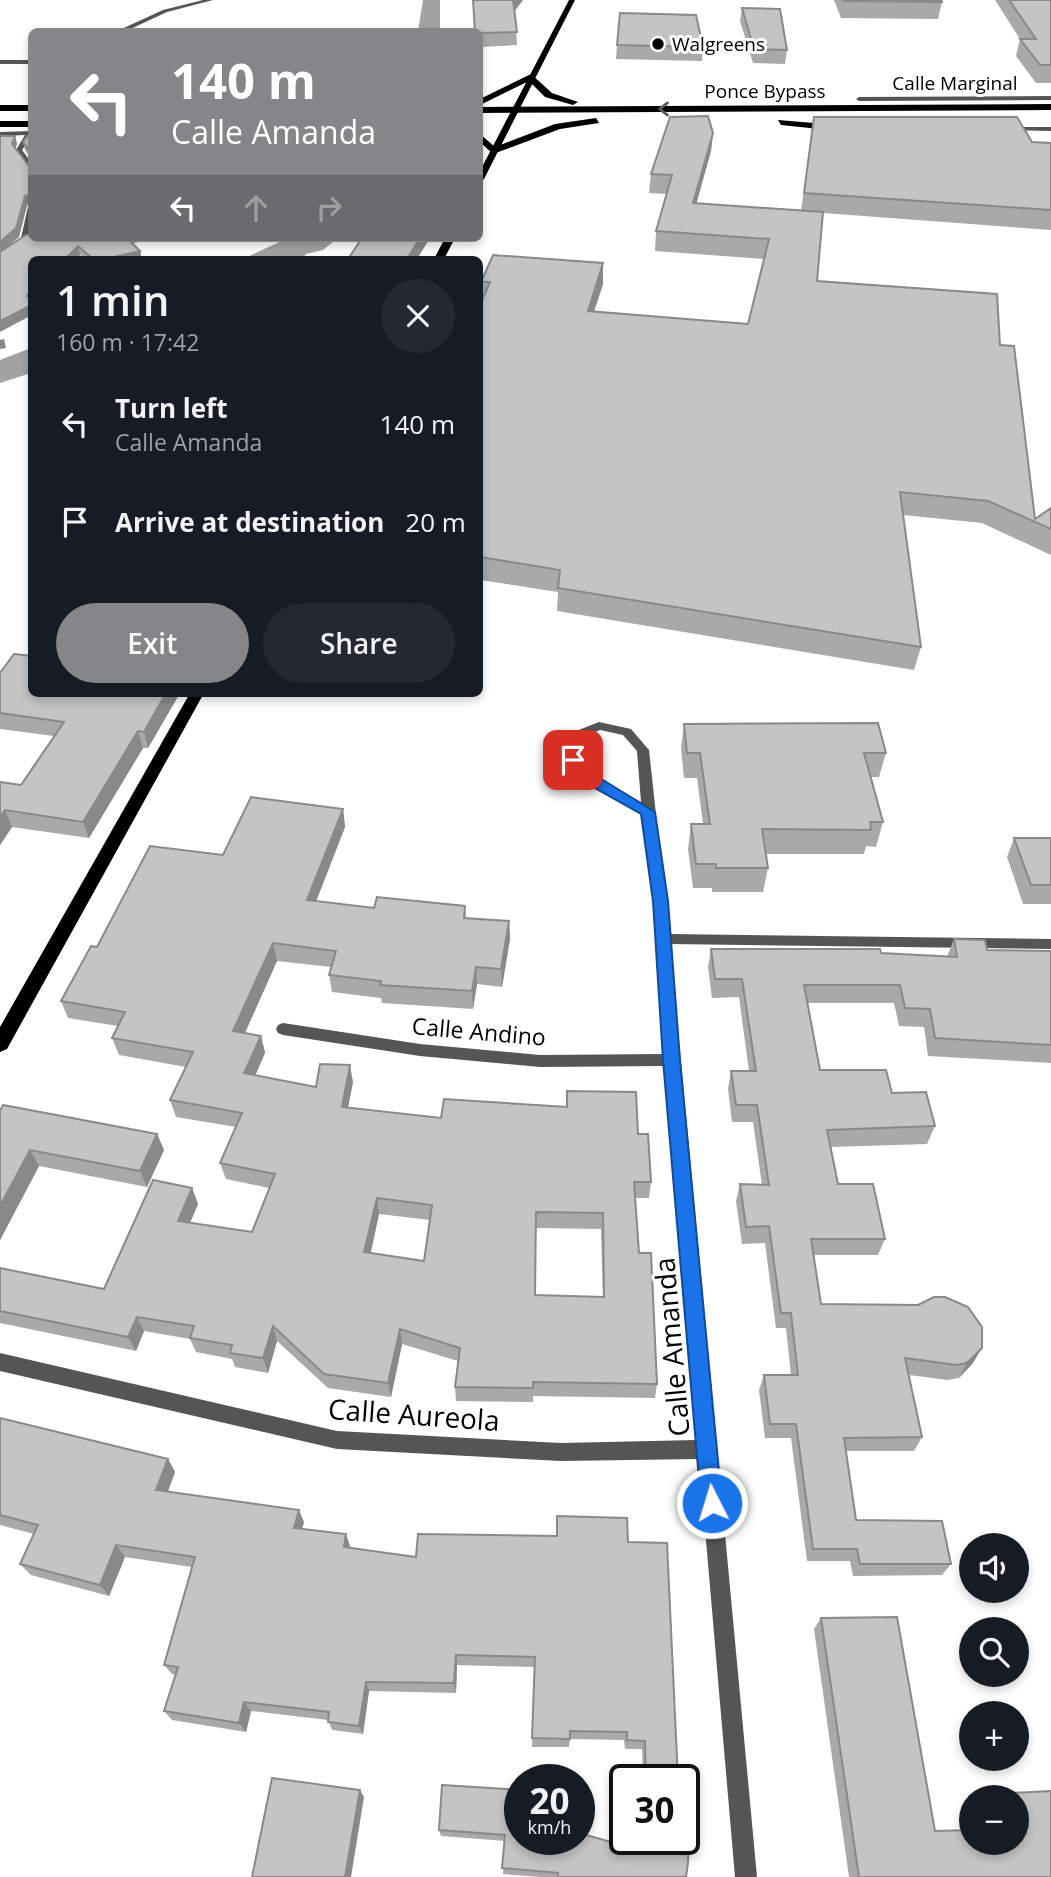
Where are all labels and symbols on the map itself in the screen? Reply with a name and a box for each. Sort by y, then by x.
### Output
place label: Walgreens [672,31,765,57]
marker: Walgreens [650,36,666,52]
street label: Calle Marginal [892,70,1018,96]
street label: Ponce Bypass [704,78,826,104]
one-way arrow [659,101,669,117]
pin [543,730,603,790]
street label: Calle Andino [411,1009,547,1053]
street label: Calle Amanda [644,1256,698,1438]
street label: Calle Aureola [327,1389,501,1439]
position arrow [675,1466,749,1540]
speed limit sign: 30 [609,1764,700,1855]

